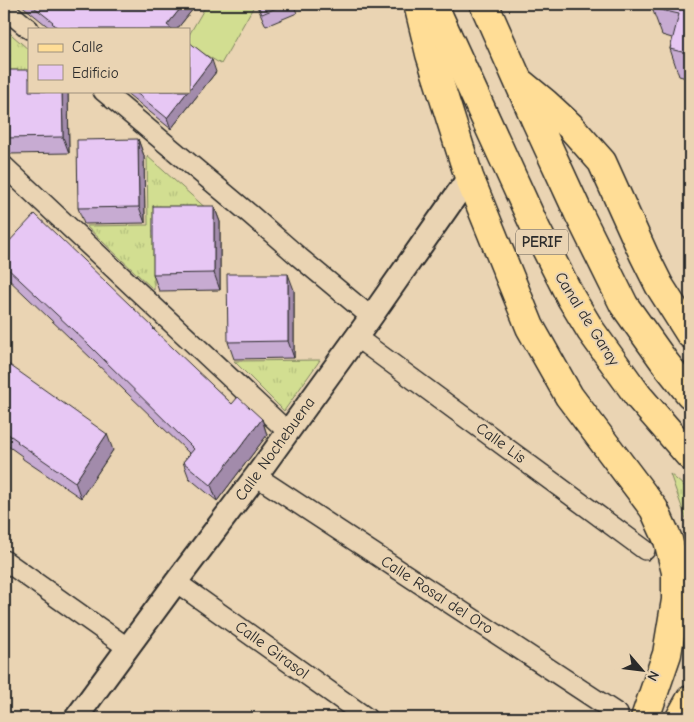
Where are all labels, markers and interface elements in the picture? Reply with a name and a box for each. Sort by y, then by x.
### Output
legend [28,28,190,92]
text: Calle [72,38,104,56]
text: Edificio [72,64,119,82]
road number: PERIF [516,230,568,254]
street label: Canal de Garay [551,269,623,370]
street label: Calle Nochebuena [231,394,319,504]
street label: Calle Lis [473,419,530,467]
street label: Calle Rosal del Oro [378,552,496,638]
street label: Calle Girasol [232,617,312,683]
north arrow [616,644,666,694]
text: N [643,668,663,684]

